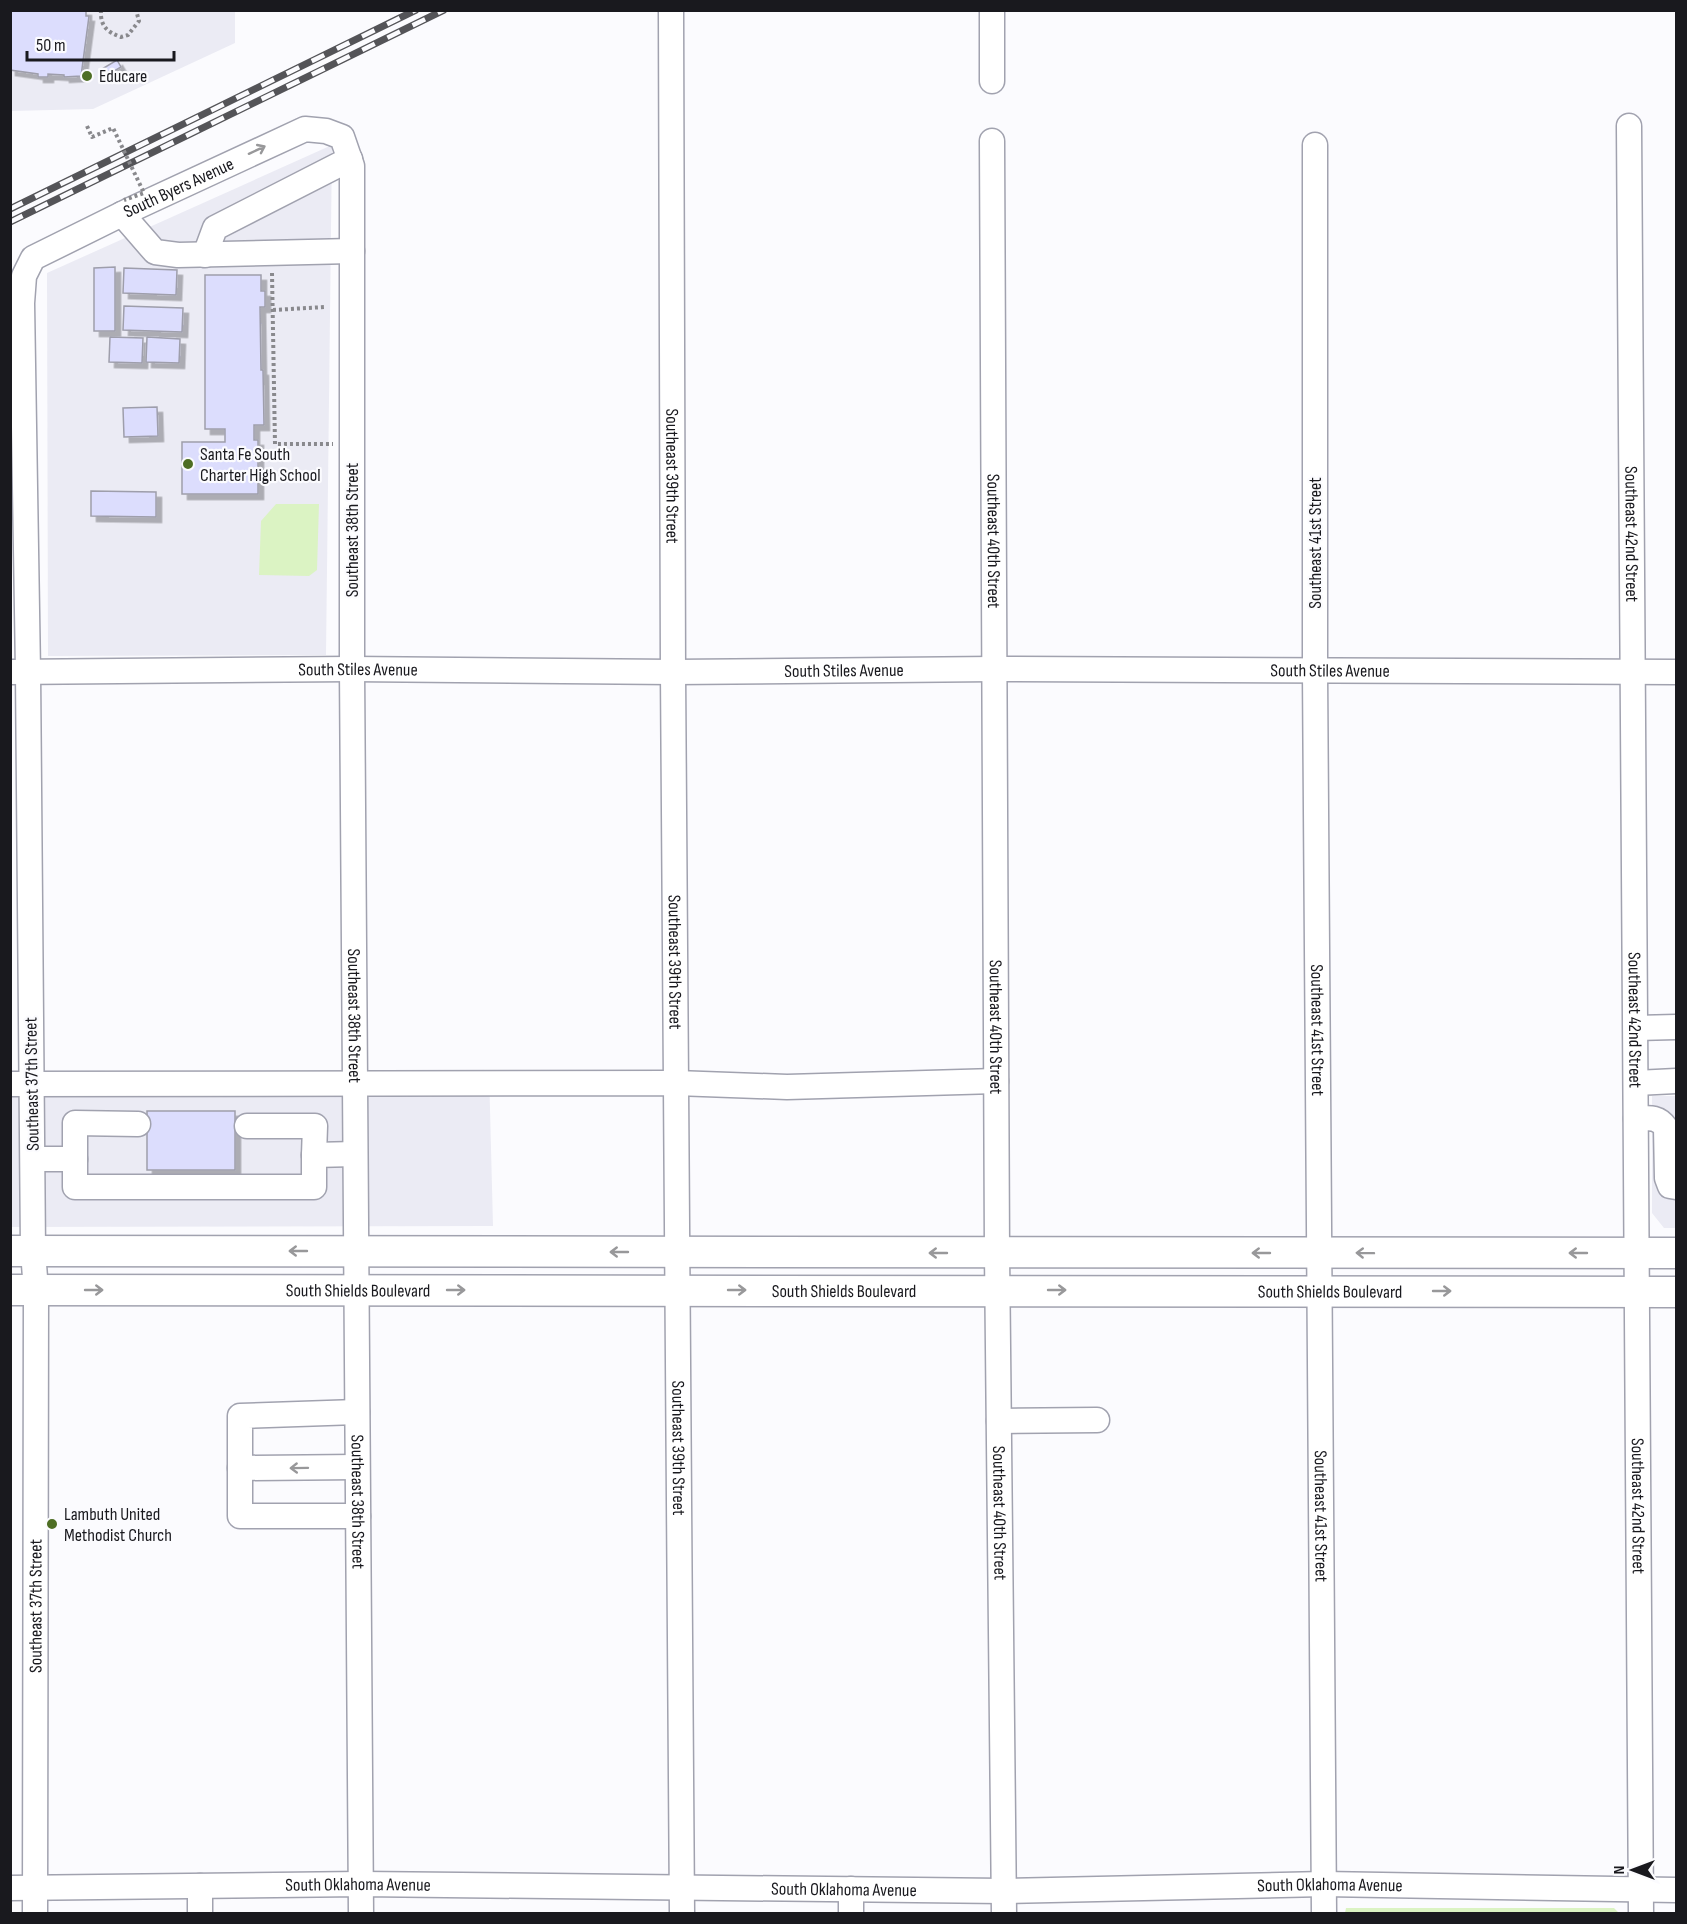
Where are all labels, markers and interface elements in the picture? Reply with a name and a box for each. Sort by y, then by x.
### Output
scale bar [27,24,174,62]
text: 50 m [36,35,66,56]
place label: Educare [99,66,147,87]
marker: Educare [80,69,94,83]
one-way arrow [248,144,266,156]
street label: South Byers Avenue [120,153,237,222]
street label: Southeast 39th Street [662,409,683,544]
place label: Santa Fe South Charter High School [200,444,321,486]
marker: Santa Fe South Charter High School [181,457,195,471]
street label: Southeast 38th Street [342,462,363,597]
street label: Southeast 42nd Street [1621,466,1643,603]
street label: Southeast 40th Street [983,474,1005,609]
street label: Southeast 41st Street [1305,477,1326,609]
street label: South Stiles Avenue [298,658,418,680]
street label: South Stiles Avenue [784,659,904,681]
street label: South Stiles Avenue [1270,660,1390,681]
street label: Southeast 39th Street [664,895,686,1030]
street label: Southeast 38th Street [344,948,365,1084]
street label: Southeast 42nd Street [1624,952,1646,1089]
street label: Southeast 40th Street [985,960,1007,1095]
street label: Southeast 41st Street [1307,964,1329,1096]
street label: Southeast 37th Street [20,1016,44,1151]
one-way arrow [289,1245,309,1257]
one-way arrow [609,1246,629,1258]
one-way arrow [929,1247,949,1259]
one-way arrow [1252,1247,1272,1259]
one-way arrow [1355,1247,1375,1259]
one-way arrow [1569,1247,1589,1259]
street label: South Shields Boulevard [286,1280,430,1301]
street label: South Shields Boulevard [772,1280,916,1302]
street label: South Shields Boulevard [1258,1281,1402,1302]
one-way arrow [84,1284,104,1296]
one-way arrow [446,1284,466,1296]
one-way arrow [726,1284,746,1296]
one-way arrow [1046,1284,1066,1296]
one-way arrow [1432,1285,1452,1297]
street label: Southeast 39th Street [668,1381,690,1516]
street label: Southeast 38th Street [347,1434,369,1570]
street label: Southeast 42nd Street [1627,1438,1649,1575]
street label: Southeast 40th Street [989,1446,1011,1581]
street label: Southeast 41st Street [1310,1450,1332,1582]
one-way arrow [289,1462,309,1473]
place label: Lambuth United Methodist Church [64,1504,172,1546]
marker: Lambuth United Methodist Church [45,1517,59,1531]
street label: Southeast 37th Street [25,1538,46,1673]
north arrow [1603,1840,1663,1900]
text: N [1610,1866,1629,1874]
street label: South Oklahoma Avenue [285,1873,431,1895]
street label: South Oklahoma Avenue [1257,1873,1403,1896]
street label: South Oklahoma Avenue [771,1878,917,1901]

